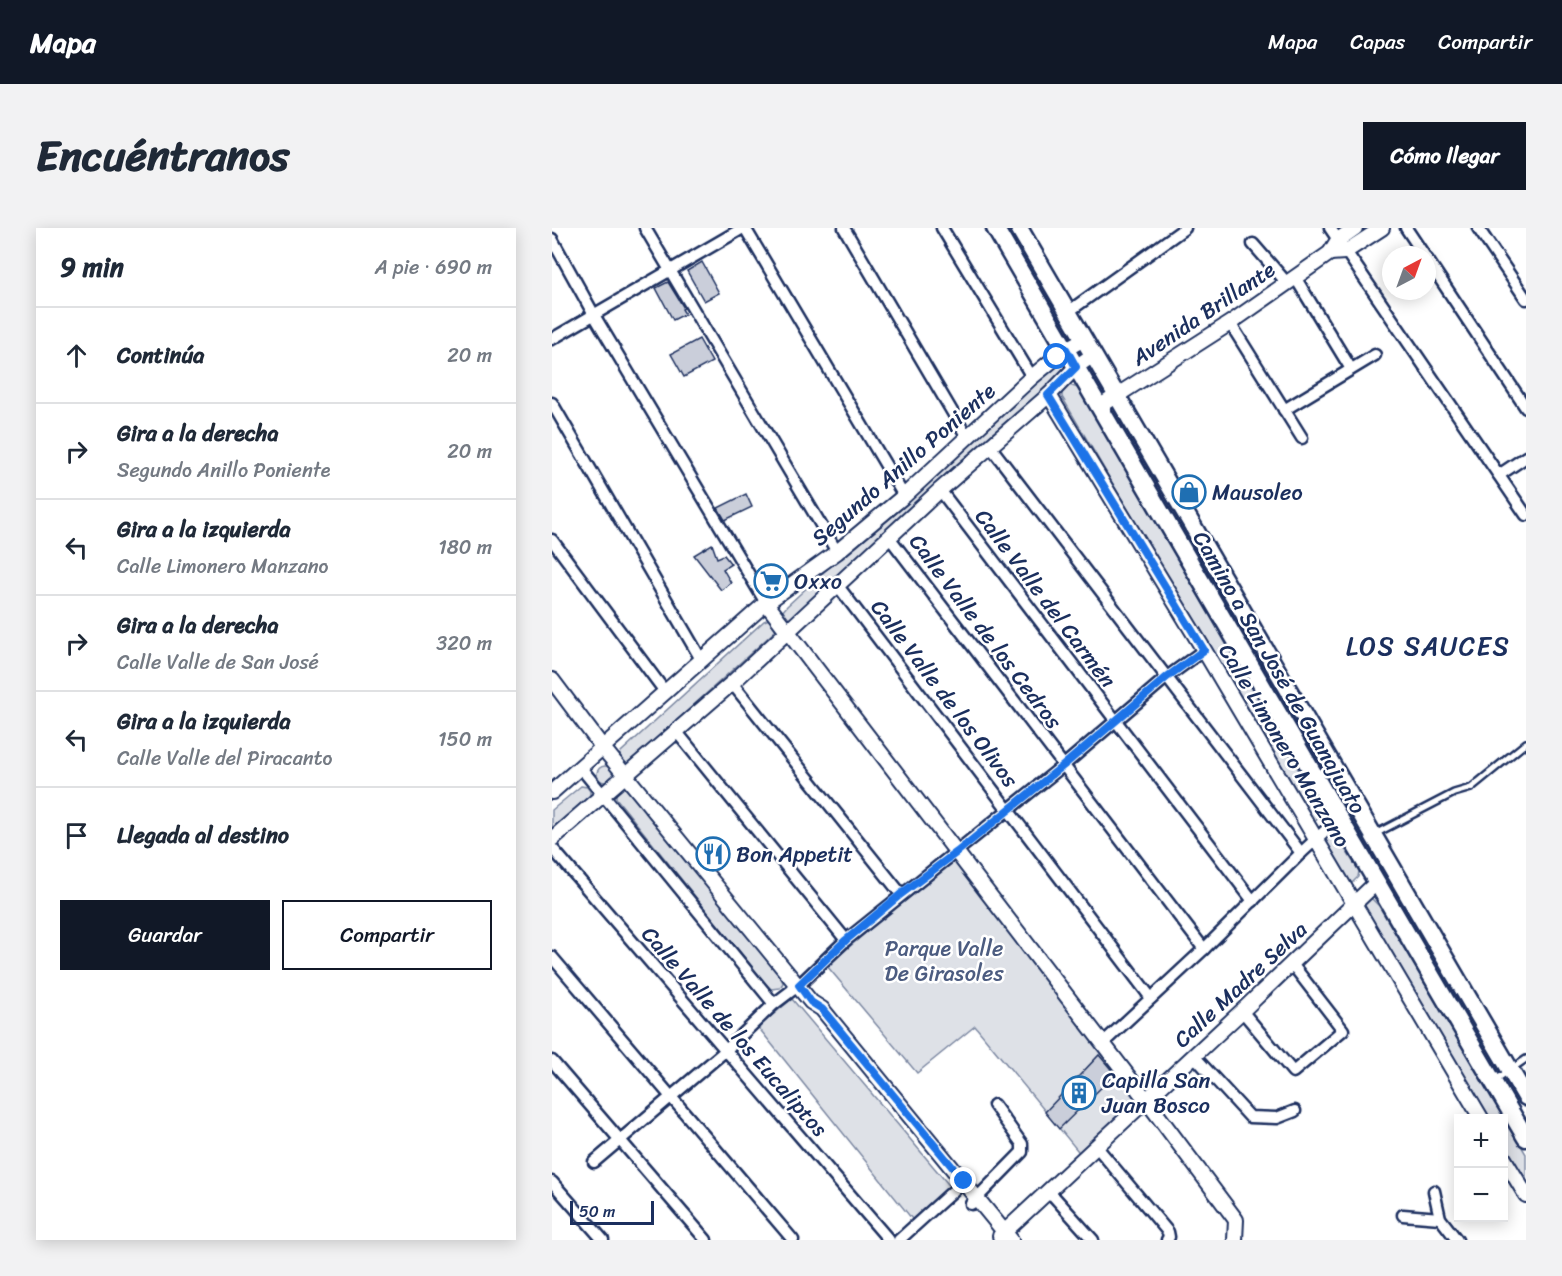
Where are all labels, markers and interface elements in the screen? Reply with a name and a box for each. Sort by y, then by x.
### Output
text: Mapa [30,18,96,67]
text: Mapa [1268,23,1317,61]
text: Capas [1350,23,1405,61]
text: Compartir [1438,23,1532,61]
text: Encuéntranos [36,119,289,193]
button: Cómo llegar [1363,122,1526,190]
text: 9 min [60,244,124,290]
north arrow [1382,246,1436,300]
text: A pie · 690 m [375,250,492,285]
street label: Avenida Brillante [1122,250,1284,377]
text: Continúa [117,336,204,375]
text: 20 m [447,338,492,373]
icon: ahead [60,339,93,372]
route start [1043,343,1069,369]
street label: Segundo Anillo Poniente [802,372,1005,556]
text: Gira a la derecha [117,414,278,453]
text: 20 m [447,434,492,469]
icon: right [60,435,93,468]
text: Segundo Anillo Poniente [117,453,330,488]
place label: Mausoleo [1212,473,1303,512]
shop icon: Mausoleo [1171,474,1207,510]
street label: Calle Valle del Carmén [965,500,1126,697]
text: Gira a la izquierda [117,510,290,549]
street label: Camino a San José de Guanajuato [1182,523,1377,821]
street label: Calle Valle de los Cedros [899,525,1073,738]
text: 180 m [438,530,492,565]
icon: left [60,531,93,564]
text: Calle Limonero Manzano [117,549,328,584]
place label: Oxxo [794,562,842,601]
supermarket icon: Oxxo [753,563,789,599]
street label: Calle Valle de los Olivos [860,591,1029,797]
text: Gira a la derecha [117,606,278,645]
district label: LOS SAUCES [1346,623,1510,669]
text: 320 m [436,626,492,661]
icon: right [60,627,93,660]
street label: Calle Limonero Manzano [1208,636,1361,855]
text: Calle Valle de San José [117,645,319,680]
text: Gira a la izquierda [117,702,290,741]
text: 150 m [438,722,492,757]
icon: left [60,723,93,756]
text: Calle Valle del Piracanto [117,741,332,776]
text: Llegada al destino [117,816,289,855]
icon: arrive [60,819,93,852]
place label: Bon Appetit [736,835,853,874]
restaurant icon: Bon Appetit [695,836,731,872]
button: Guardar [60,900,270,970]
button: Compartir [282,900,492,970]
street label: Calle Madre Selva [1164,911,1317,1057]
street label: Calle Valle de los Eucaliptos [632,917,838,1146]
park label: Parque Valle De Girasoles [884,929,1004,993]
place label: Capilla San Juan Bosco [1101,1061,1211,1125]
building icon: Capilla San Juan Bosco [1061,1075,1097,1111]
map controls [1454,1114,1508,1222]
button: + [1454,1114,1508,1168]
route end [950,1167,976,1193]
button: − [1454,1168,1508,1222]
text: 50 m [579,1197,615,1226]
scale bar [570,1198,654,1226]

